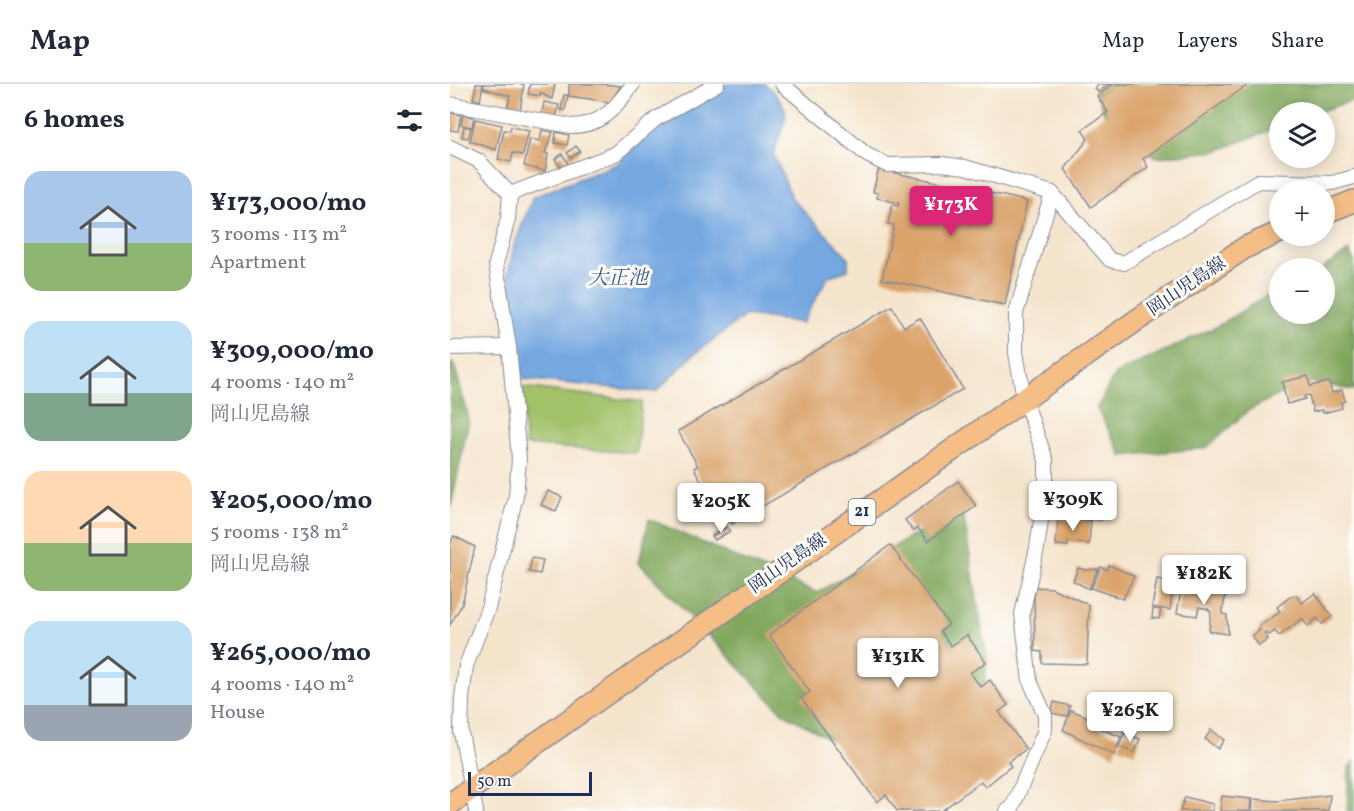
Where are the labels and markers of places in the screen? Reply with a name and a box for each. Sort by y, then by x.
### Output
pin: ¥173K [909,186,993,237]
pin: ¥309K [1031,481,1115,532]
pin: ¥205K [679,483,763,534]
pin: ¥182K [1162,555,1246,606]
pin: ¥131K [856,638,940,689]
pin: ¥265K [1088,692,1172,743]

